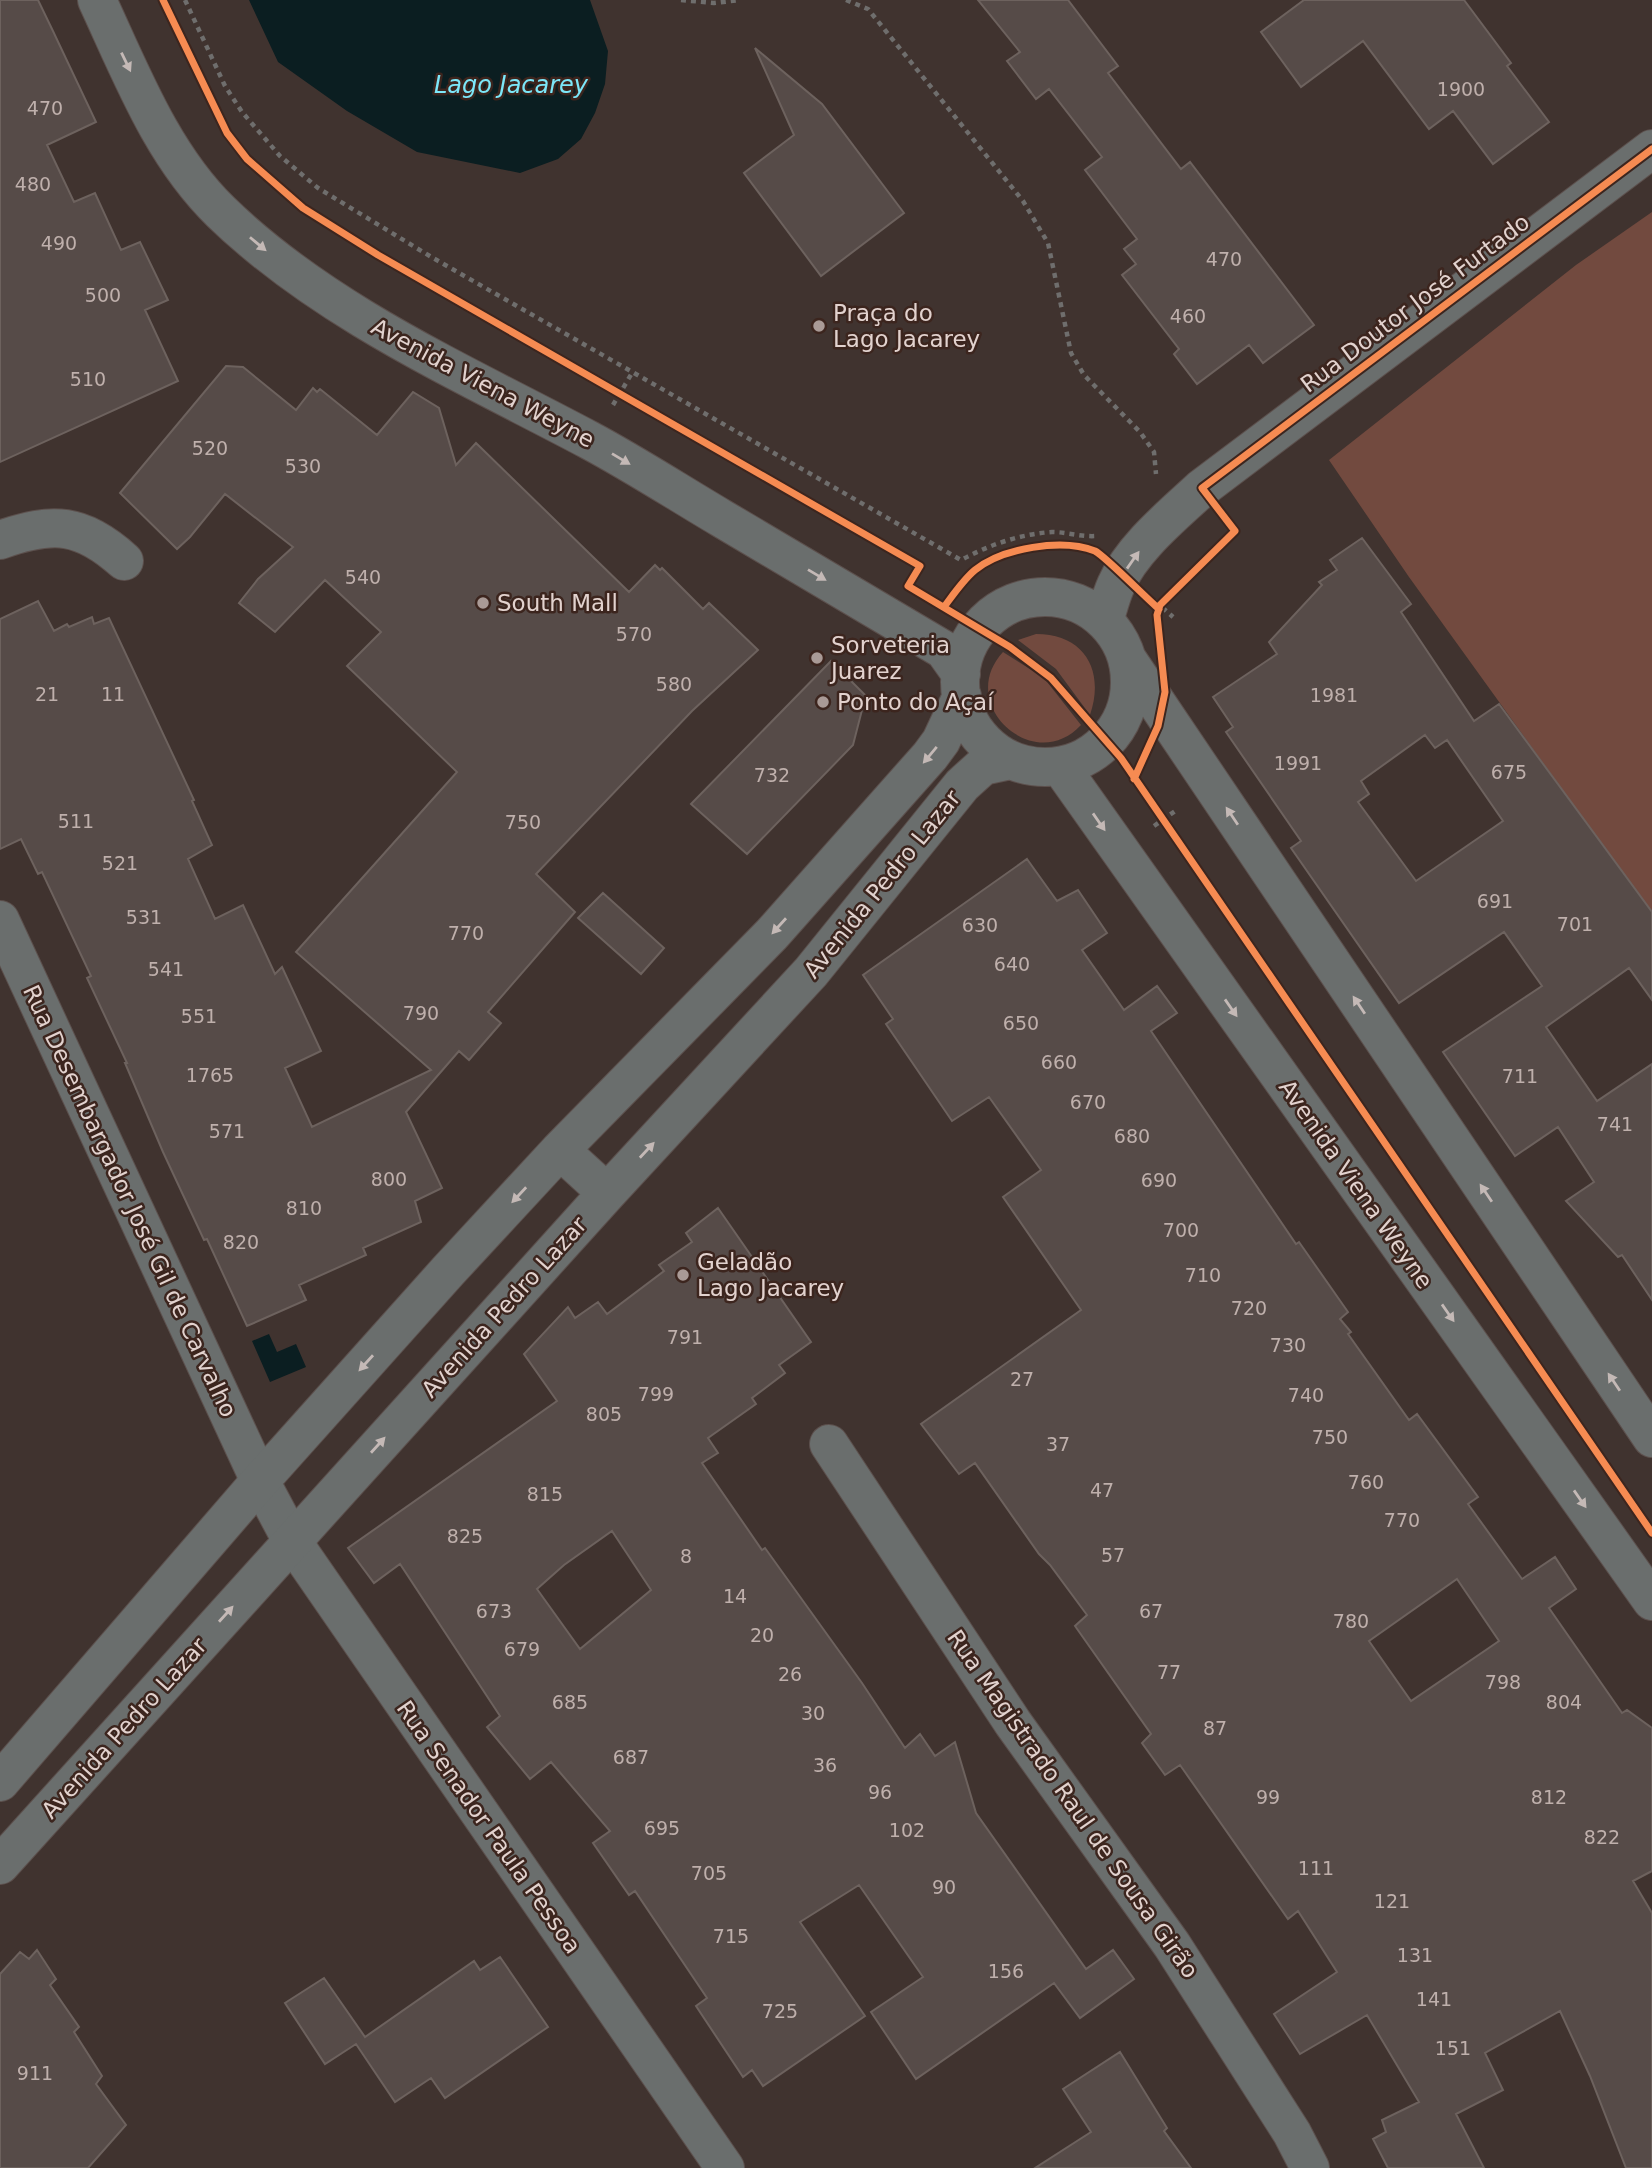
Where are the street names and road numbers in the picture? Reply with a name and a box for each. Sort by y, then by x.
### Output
street label: Rua Doutor José Furtado [1296,209,1534,397]
street label: Avenida Viena Weyne [367,313,599,453]
street label: Avenida Pedro Lazar [798,785,966,983]
street label: Rua Desembargador José Gil de Carvalho [18,981,242,1421]
street label: Avenida Viena Weyne [1274,1075,1438,1293]
street label: Avenida Pedro Lazar [416,1211,592,1403]
street label: Rua Magistrado Raul de Sousa Girão [942,1625,1204,1983]
street label: Avenida Pedro Lazar [36,1632,212,1824]
street label: Rua Senador Paula Pessoa [392,1696,586,1958]

